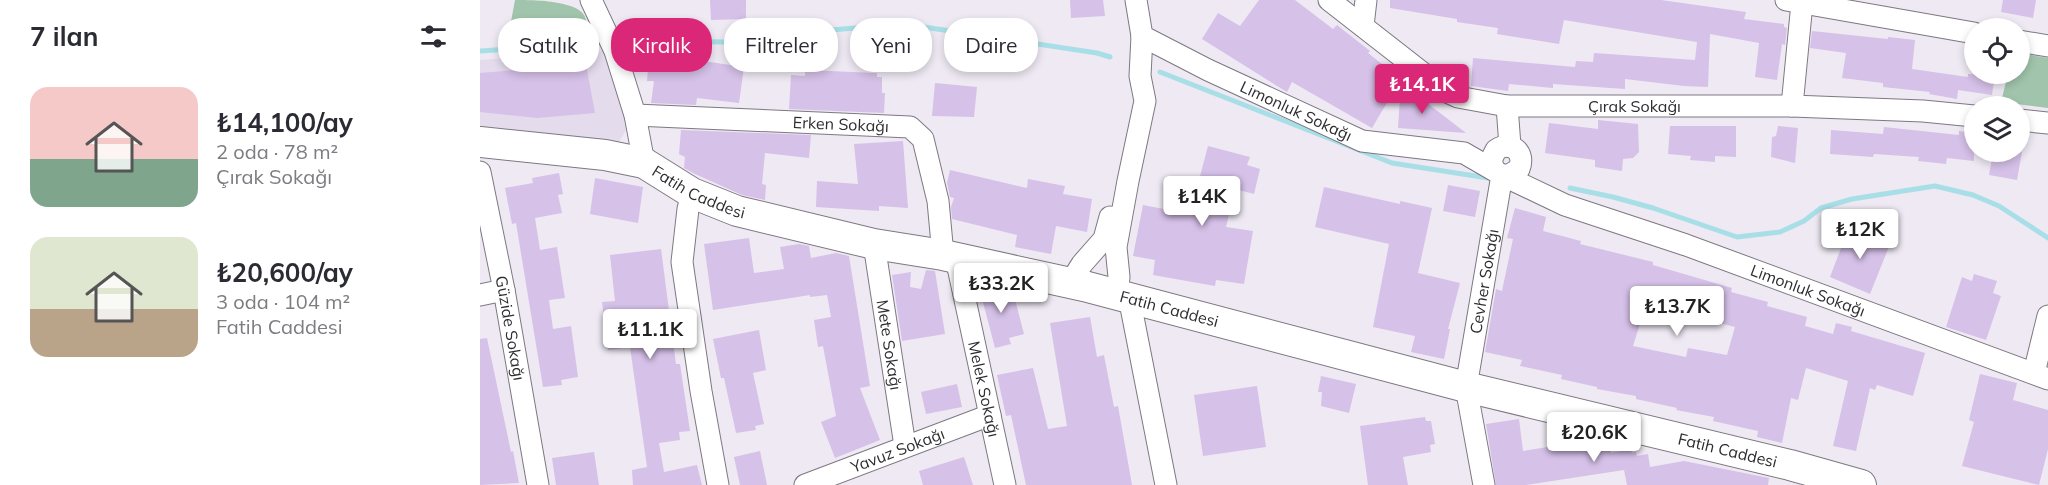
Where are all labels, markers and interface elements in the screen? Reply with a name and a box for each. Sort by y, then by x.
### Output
chip: Satılık [498,18,599,72]
chip: Kiralık [611,18,712,72]
chip: Filtreler [724,18,838,72]
chip: Yeni [850,18,932,72]
chip: Daire [944,18,1038,72]
map controls [1964,18,2030,162]
button: locate [1964,18,2030,84]
text: 7 ilan [30,20,98,53]
icon: filters [417,20,450,53]
pin: ₺14.1K [1373,64,1471,115]
text: ₺14.1K [1389,71,1455,96]
street label: Limonluk Sokağı [1237,76,1355,145]
street label: Çırak Sokağı [1588,96,1681,116]
button: layers [1964,96,2030,162]
text: ₺14,100/ay [216,106,353,139]
icon: home [78,111,150,183]
street label: Erken Sokağı [792,112,889,136]
text: 2 oda · 78 m² [216,139,338,164]
street label: Fatih Caddesi [649,161,747,223]
text: Çırak Sokağı [216,164,332,189]
pin: ₺14K [1166,176,1238,227]
text: ₺14K [1177,183,1227,208]
pin: ₺12K [1824,209,1896,260]
text: ₺12K [1835,216,1885,241]
street label: Cevher Sokağı [1465,227,1503,335]
text: ₺20,600/ay [216,256,353,289]
street label: Limonluk Sokağı [1748,260,1868,321]
icon: home [78,261,150,333]
pin: ₺33.2K [952,263,1050,314]
text: ₺33.2K [968,270,1034,295]
street label: Güzide Sokağı [491,274,530,382]
street label: Fatih Caddesi [1118,286,1221,331]
pin: ₺13.7K [1628,286,1726,337]
text: 3 oda · 104 m² [216,289,350,314]
text: ₺13.7K [1644,293,1710,318]
street label: Mete Sokağı [873,298,906,391]
pin: ₺11.1K [601,309,699,360]
text: Fatih Caddesi [216,314,343,339]
text: ₺11.1K [617,316,683,341]
street label: Melek Sokağı [964,339,1004,439]
pin: ₺20.6K [1545,412,1643,463]
text: ₺20.6K [1561,419,1627,444]
street label: Yavuz Sokağı [847,423,947,477]
street label: Fatih Caddesi [1676,428,1779,472]

